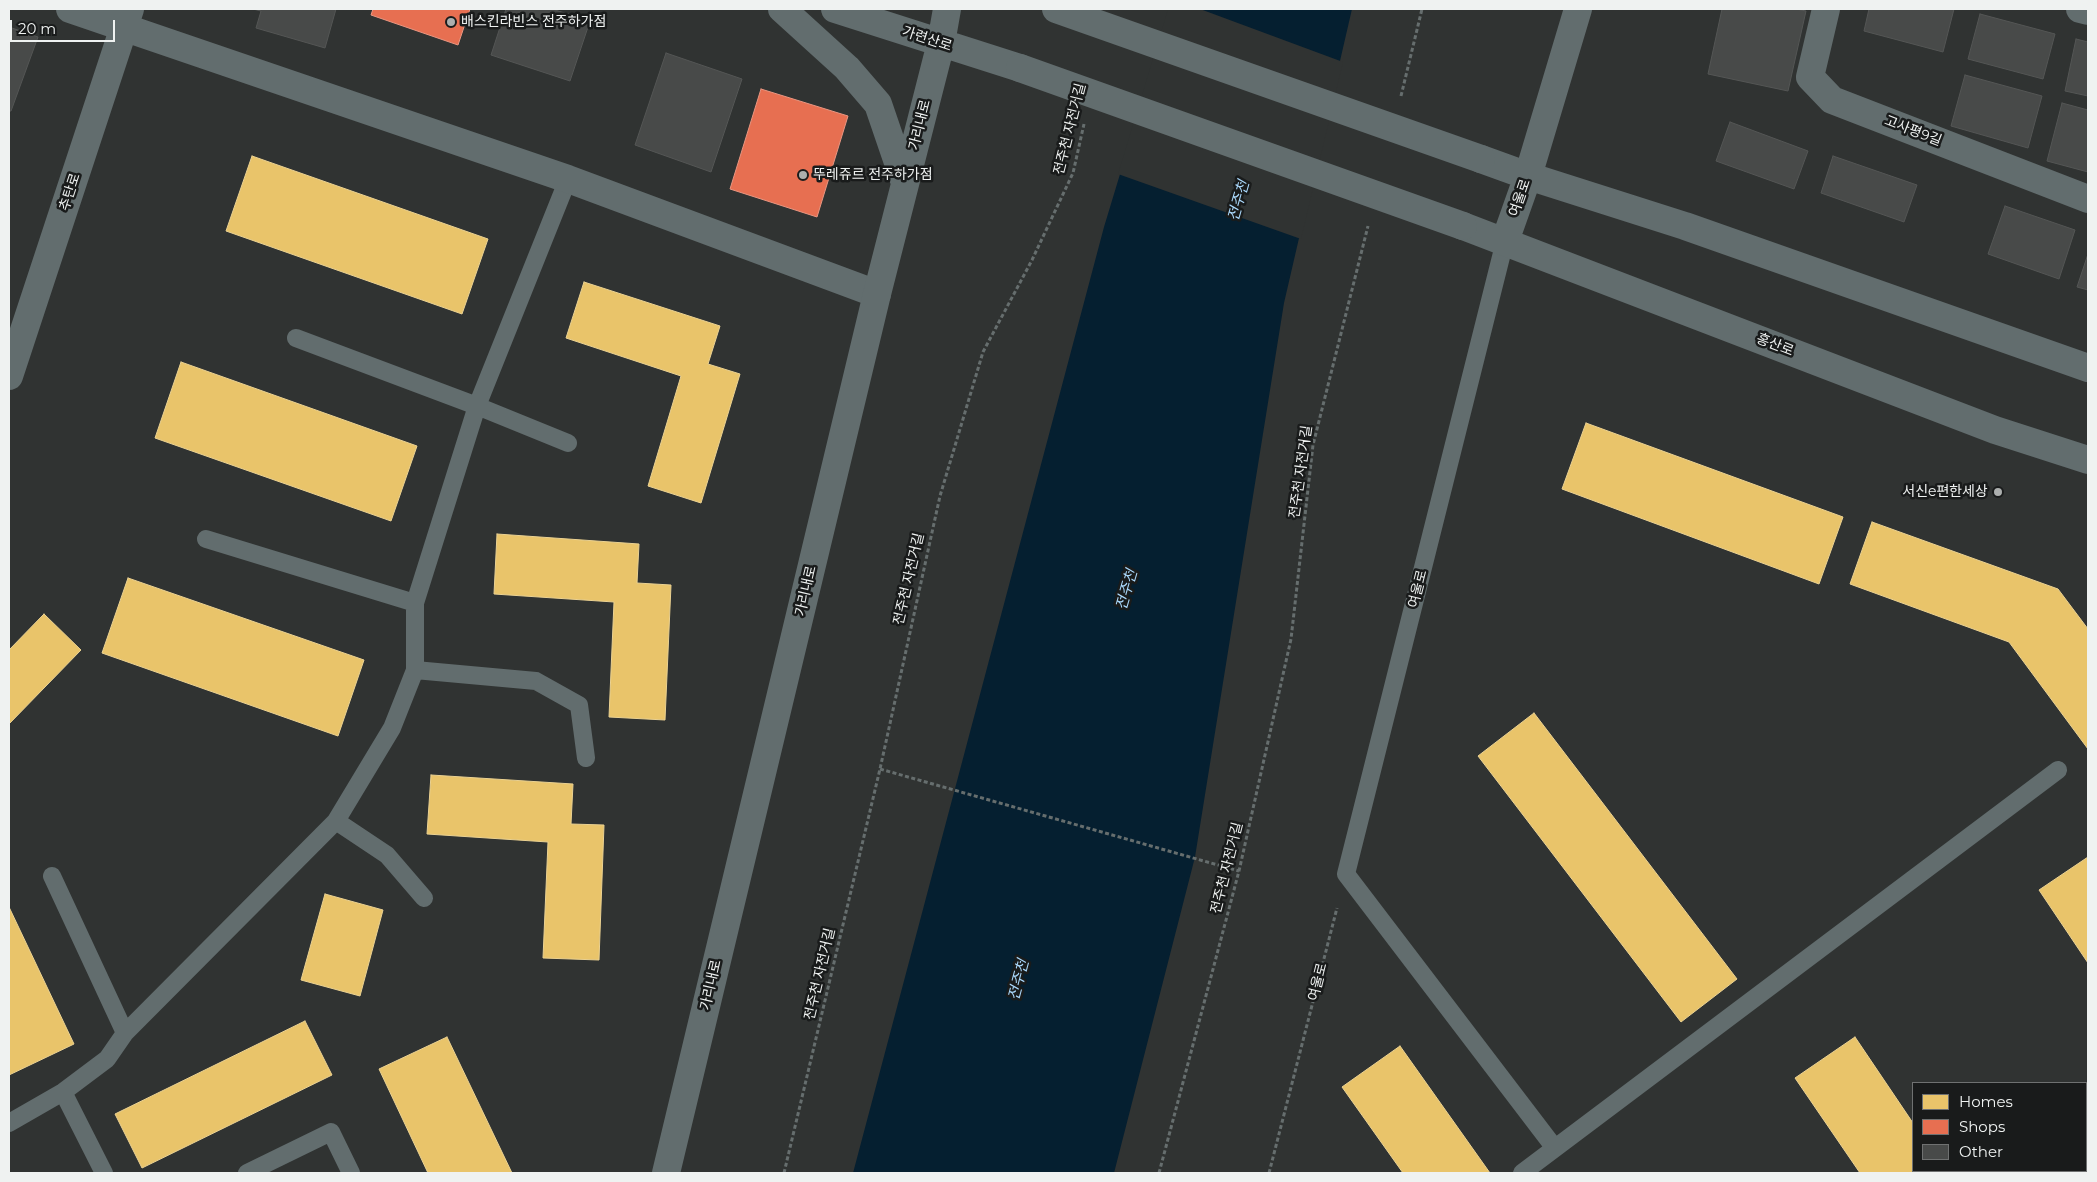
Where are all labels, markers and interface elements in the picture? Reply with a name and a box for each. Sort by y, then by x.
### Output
scale bar [12,10,118,42]
place label: 배스킨라빈스 전주하가점 [461,14,606,30]
marker: 배스킨라빈스 전주하가점 [445,16,457,28]
text: 20 m [18,19,56,38]
street label: 가련산로 [900,23,954,55]
street label: 전주천 자전거길 [1051,81,1089,177]
street label: 가리내로 [906,98,934,152]
street label: 고사평9길 [1882,112,1944,150]
place label: 뚜레쥬르 전주하가점 [813,167,933,183]
marker: 뚜레쥬르 전주하가점 [797,169,809,181]
street label: 추탄로 [56,171,84,213]
street label: 여울로 [1506,177,1534,219]
water label: 전주천 [1225,179,1253,223]
street label: 홍산로 [1754,330,1796,360]
street label: 전주천 자전거길 [1286,424,1316,520]
place label: 서신e편한세상 [1902,484,1988,500]
marker: 서신e편한세상 [1992,486,2004,498]
street label: 전주천 자전거길 [890,531,928,627]
street label: 가리내로 [792,564,820,618]
water label: 전주천 [1113,568,1141,612]
street label: 여울로 [1405,568,1431,610]
street label: 전주천 자전거길 [1208,820,1246,916]
street label: 전주천 자전거길 [801,926,839,1022]
street label: 가리내로 [697,958,725,1012]
water label: 전주천 [1005,958,1033,1002]
street label: 여울로 [1305,961,1331,1003]
legend [1912,1082,2087,1172]
text: Homes [1959,1092,2013,1111]
text: Shops [1959,1117,2005,1136]
text: Other [1959,1142,2003,1161]

